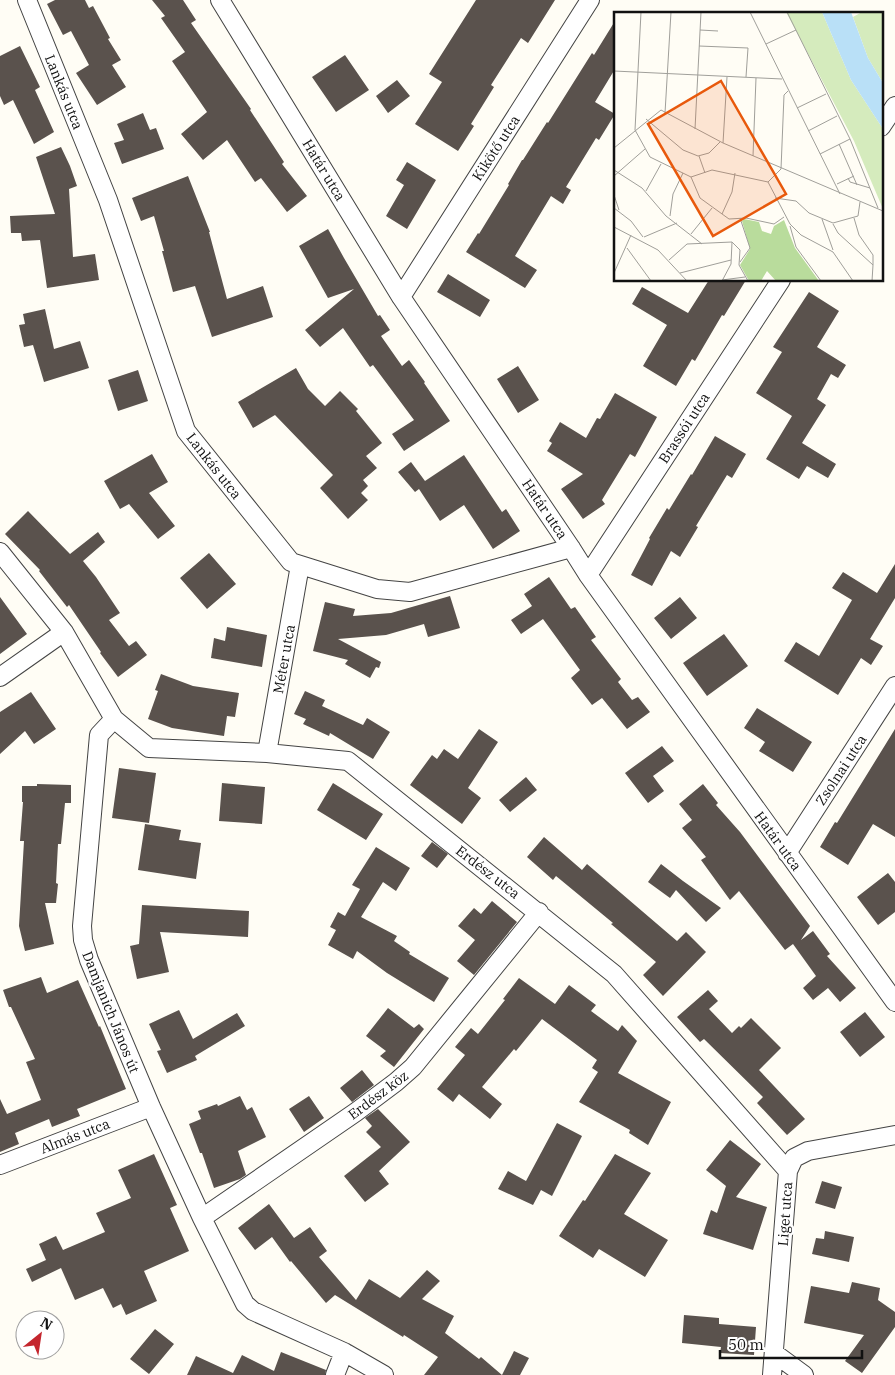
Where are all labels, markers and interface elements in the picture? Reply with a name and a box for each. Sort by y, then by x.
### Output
inset map [614,12,882,281]
street label: Lankás utca [41,52,87,132]
street label: Kikötő utca [468,111,524,184]
street label: Határ utca [299,136,350,205]
street label: Brassói utca [654,389,714,467]
street label: Lankás utca [183,429,246,503]
street label: Határ utca [518,475,572,543]
street label: Méter utca [269,623,299,695]
street label: Zsolnai utca [812,731,871,809]
street label: Határ utca [750,808,806,874]
street label: Erdész utca [452,841,524,903]
street label: Damjanich János út [78,948,144,1076]
street label: Erdész köz [344,1066,412,1124]
street label: Almás utca [38,1114,113,1158]
street label: Liget utca [774,1181,796,1247]
north arrow [15,1310,65,1360]
text: N [37,1313,56,1334]
scale bar [720,1328,862,1360]
text: 50 m [728,1335,764,1354]

